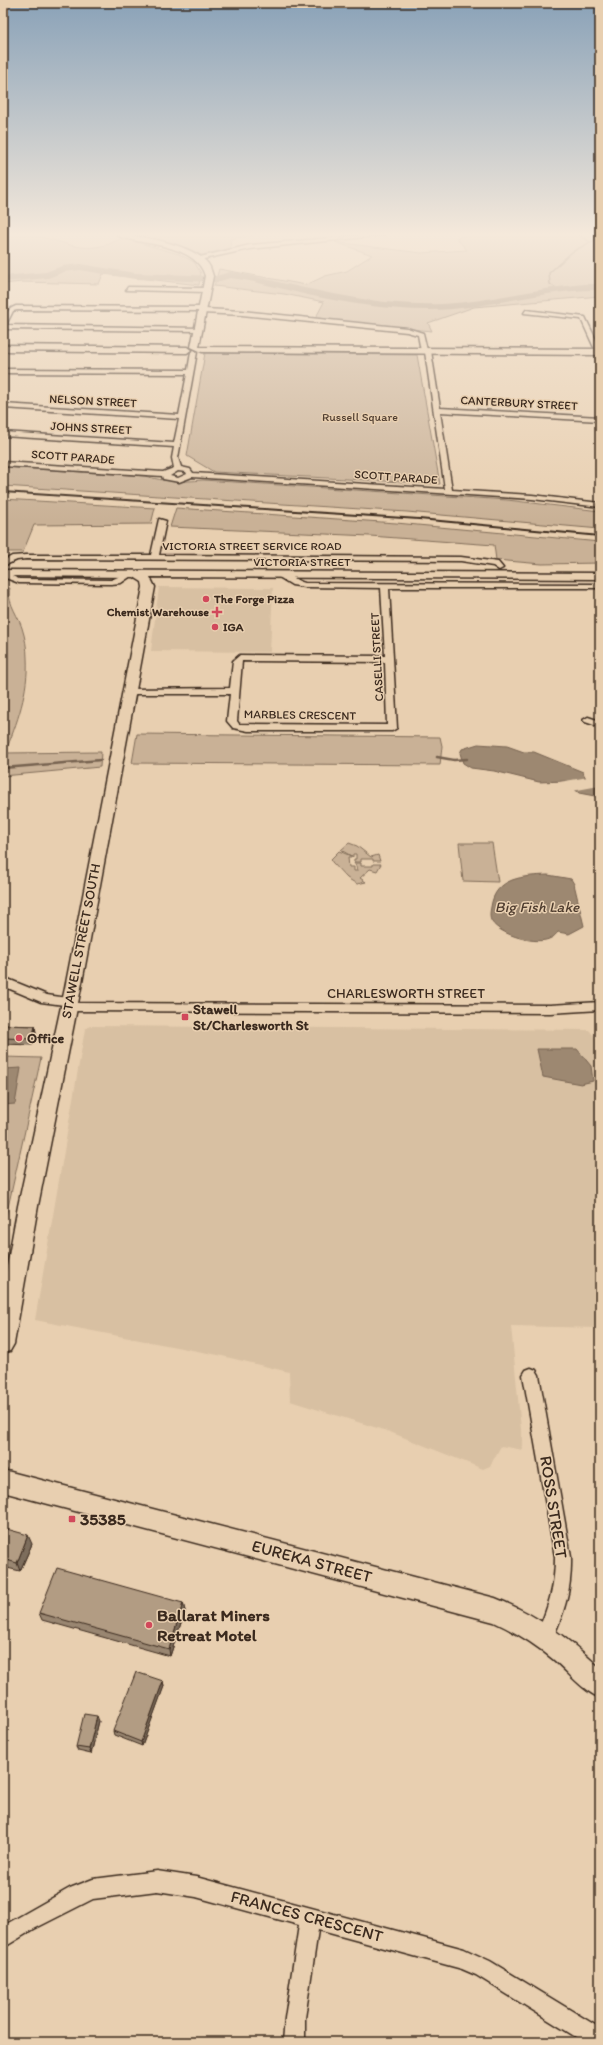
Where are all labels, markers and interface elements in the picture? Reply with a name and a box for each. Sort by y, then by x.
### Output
street label: NELSON STREET [49,392,137,410]
street label: CANTERBURY STREET [460,393,578,413]
park label: Russell Square [322,410,398,424]
street label: JOHNS STREET [50,419,132,437]
street label: SCOTT PARADE [31,447,116,467]
street label: SCOTT PARADE [354,467,439,487]
street label: VICTORIA STREET SERVICE ROAD [162,539,342,553]
street label: VICTORIA STREET [253,555,351,569]
place label: The Forge Pizza [213,592,294,607]
marker: The Forge Pizza [201,594,211,604]
place label: Chemist Warehouse [107,605,209,619]
marker: Chemist Warehouse [212,607,222,617]
street label: CASELLI STREET [368,612,386,702]
place label: IGA [223,620,244,634]
marker: IGA [210,622,220,632]
street label: MARBLES CRESCENT [244,707,356,723]
street label: STAWELL STREET SOUTH [58,862,104,1020]
water label: Big Fish Lake [495,898,580,916]
street label: CHARLESWORTH STREET [327,985,485,1002]
place label: Stawell St/Charlesworth St [193,1001,310,1034]
marker: Stawell St/Charlesworth St [180,1012,190,1022]
place label: Office [27,1030,64,1047]
marker: Office [14,1033,24,1043]
street label: ROSS STREET [536,1454,572,1560]
place label: 35385 [80,1509,126,1529]
marker: 35385 [67,1514,77,1524]
street label: EUREKA STREET [250,1535,375,1587]
place label: Ballarat Miners Retreat Motel [157,1605,270,1645]
marker: Ballarat Miners Retreat Motel [144,1620,154,1630]
street label: FRANCES CRESCENT [229,1886,386,1946]

